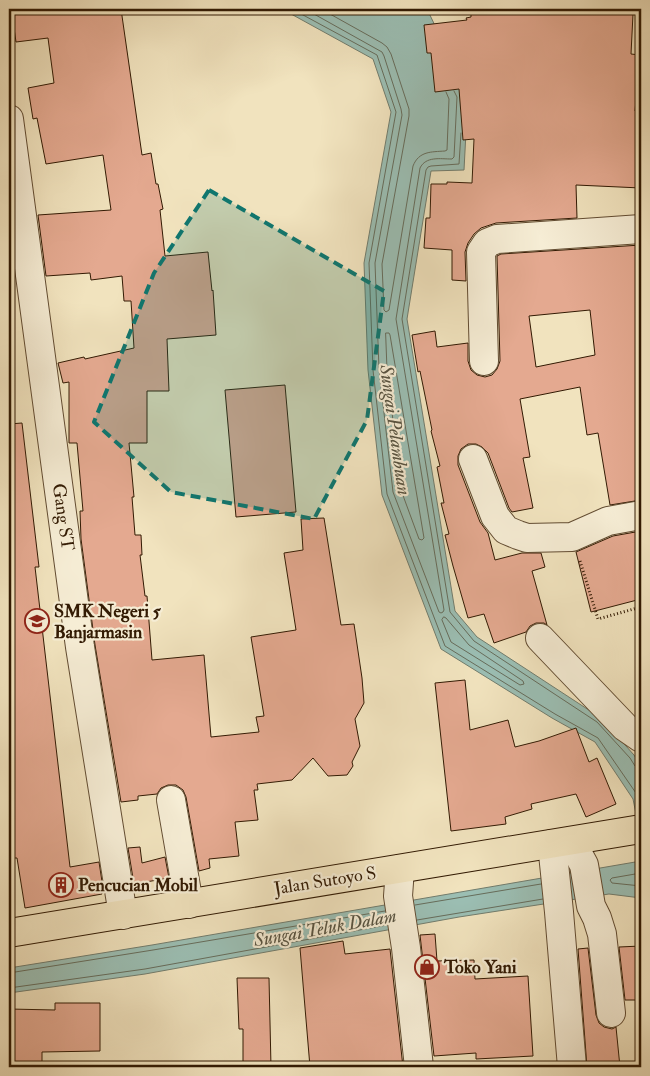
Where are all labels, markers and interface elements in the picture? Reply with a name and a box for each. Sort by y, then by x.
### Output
water label: Sungai Pelambuan [374,362,416,497]
street label: Gang ST [47,482,79,553]
place label: SMK Negeri 5 Banjarmasin [54,600,162,644]
school or university icon: SMK Negeri 5 Banjarmasin [24,608,50,634]
street label: Jalan Sutoyo S [271,862,378,901]
building icon: Pencucian Mobil [48,872,74,898]
place label: Pencucian Mobil [78,874,198,897]
water label: Sungai Teluk Dalam [251,904,399,953]
shop icon: Toko Yani [414,954,440,980]
place label: Toko Yani [443,956,517,979]

